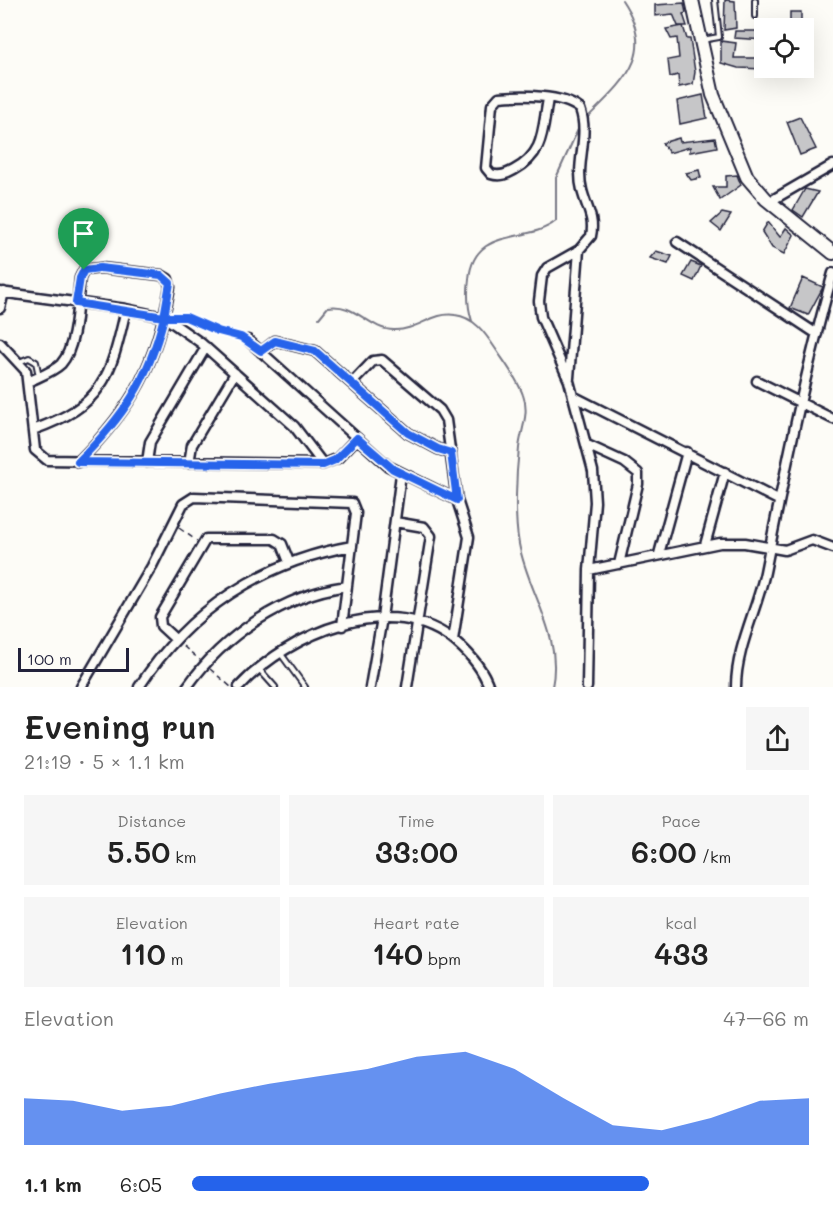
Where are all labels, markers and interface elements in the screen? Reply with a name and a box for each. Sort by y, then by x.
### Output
map controls [754,18,814,78]
button: locate [754,18,814,78]
pin [58,208,109,270]
icon: arrive [67,217,100,250]
scale bar [18,645,129,672]
text: 100 m [27,648,72,669]
text: Evening run [24,704,216,747]
button: share [746,707,809,770]
text: 21:19 · 5 × 1.1 km [24,748,185,774]
text: Distance [117,810,186,831]
text: Time [398,810,435,831]
text: Pace [662,810,701,831]
text: 5.50 [107,831,170,871]
text: 33:00 [375,831,458,871]
text: 6:00 [631,831,697,871]
text: km [170,846,197,867]
text: /km [697,846,731,867]
text: Elevation [116,912,188,933]
text: Heart rate [373,912,460,933]
text: kcal [665,912,697,933]
text: 110 [120,933,166,973]
text: 140 [372,933,423,973]
text: 433 [654,933,708,973]
text: m [166,948,184,969]
text: bpm [423,948,461,969]
text: Elevation [24,1005,114,1031]
text: 47–66 m [723,1005,809,1031]
text: 1.1 km [24,1171,82,1197]
text: 6:05 [120,1171,162,1197]

